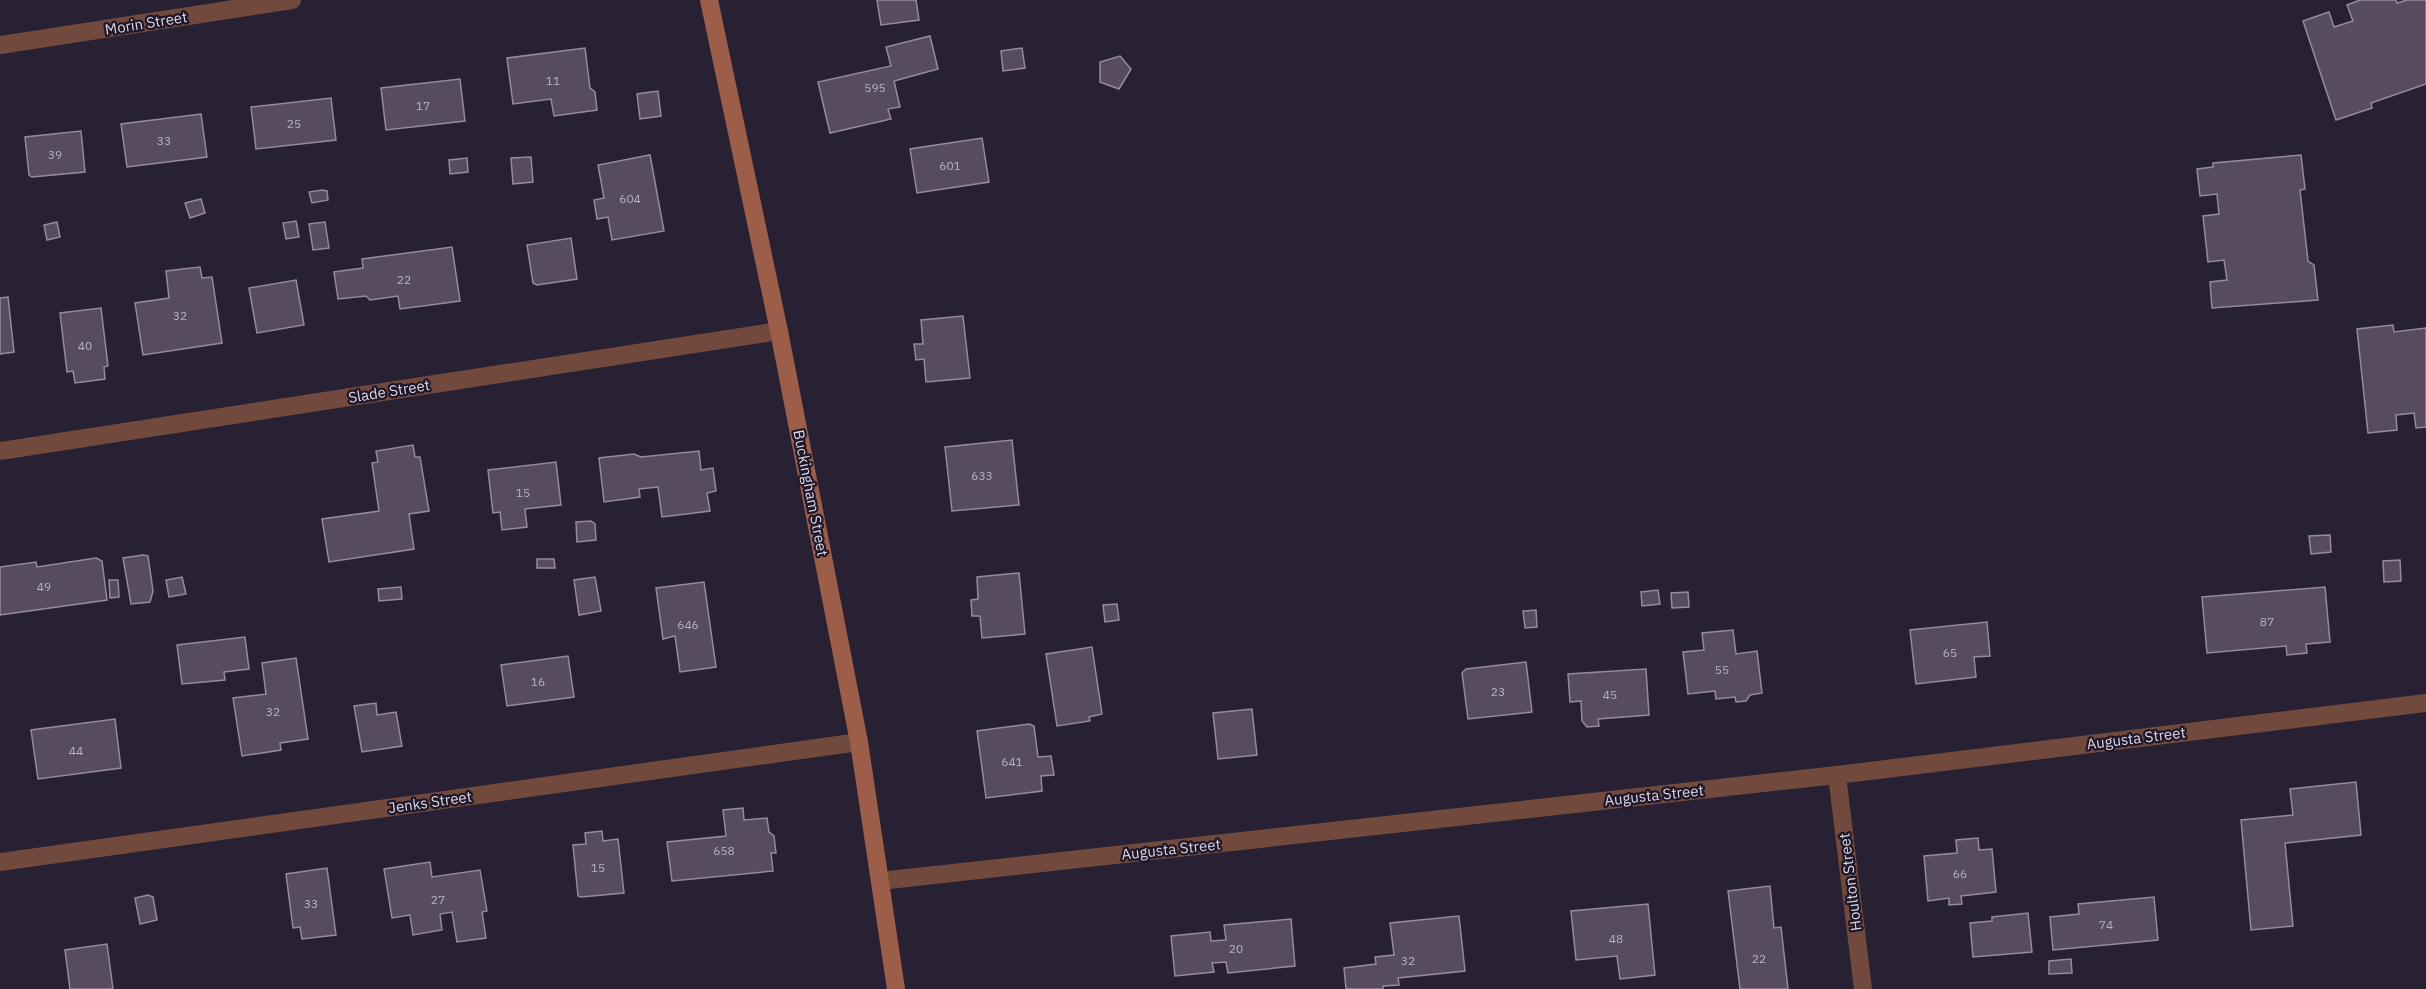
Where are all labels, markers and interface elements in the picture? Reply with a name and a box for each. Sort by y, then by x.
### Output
street label: Morin Street [104,7,188,39]
house number: 11 [546,73,560,88]
house number: 595 [864,80,886,95]
house number: 17 [416,98,430,113]
house number: 25 [287,116,301,131]
house number: 33 [157,133,171,148]
house number: 39 [48,147,62,162]
house number: 601 [939,158,961,173]
house number: 604 [619,191,641,206]
house number: 22 [397,272,411,287]
house number: 32 [173,308,187,323]
house number: 40 [78,338,92,353]
street label: Slade Street [347,375,431,407]
street label: Buckingham Street [789,428,833,558]
house number: 633 [971,468,993,483]
house number: 15 [516,485,530,500]
house number: 49 [37,579,51,594]
house number: 87 [2260,614,2274,629]
house number: 646 [677,617,699,632]
house number: 65 [1943,645,1957,660]
house number: 55 [1715,662,1729,677]
house number: 16 [531,674,545,689]
house number: 23 [1491,684,1505,699]
house number: 45 [1603,687,1617,702]
house number: 32 [266,704,280,719]
street label: Augusta Street [2085,722,2187,754]
house number: 44 [69,743,83,758]
house number: 641 [1001,754,1023,769]
street label: Augusta Street [1603,780,1705,810]
street label: Jenks Street [387,787,473,817]
street label: Houlton Street [1835,832,1865,932]
street label: Augusta Street [1120,834,1222,864]
house number: 658 [713,843,735,858]
house number: 15 [591,860,605,875]
house number: 66 [1953,866,1967,881]
house number: 27 [431,892,445,907]
house number: 33 [304,896,318,911]
house number: 74 [2099,917,2113,932]
house number: 48 [1609,931,1623,946]
house number: 20 [1229,941,1243,956]
house number: 22 [1752,951,1766,966]
house number: 32 [1401,953,1415,968]

